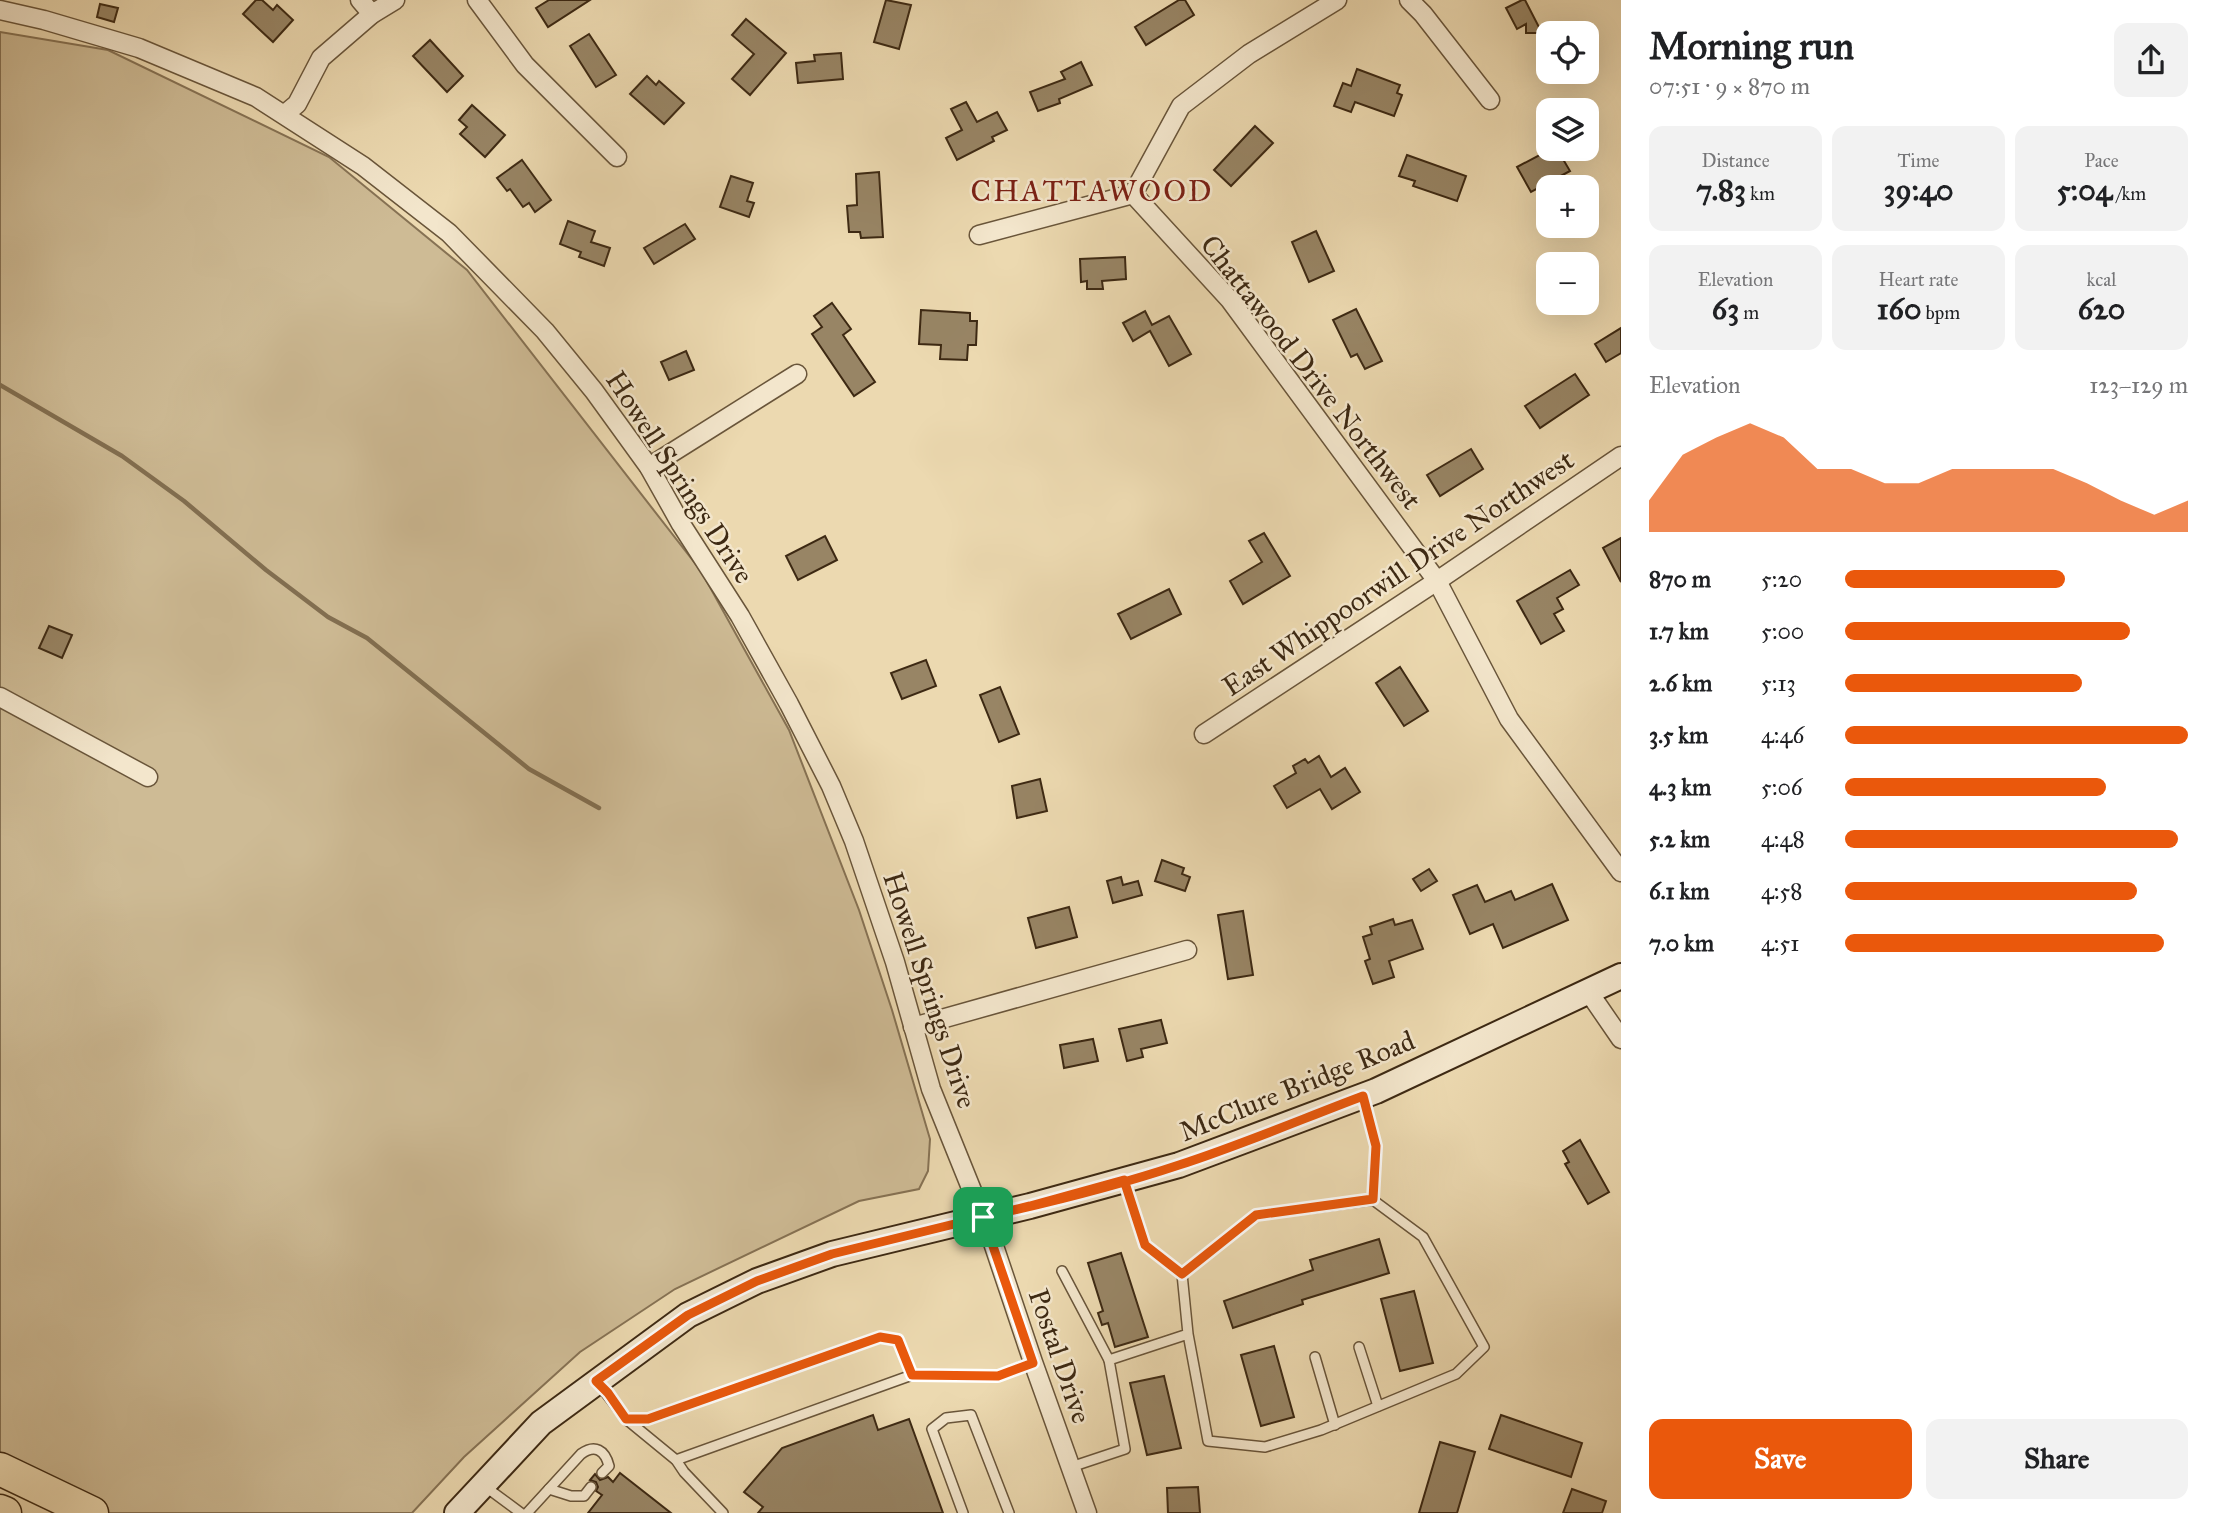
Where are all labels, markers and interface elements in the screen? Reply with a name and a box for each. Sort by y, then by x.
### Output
map controls [1536,21,1599,315]
button: locate [1536,21,1599,84]
text: Morning run [1649,23,1854,69]
button: share [2114,23,2188,97]
text: 07:51 · 9 × 870 m [1649,72,1810,100]
button: layers [1536,98,1599,161]
text: Distance [1701,149,1770,172]
text: Time [1897,149,1940,172]
text: Pace [2084,149,2119,172]
text: 7.83 [1696,172,1746,208]
text: 39:40 [1884,172,1953,208]
text: 5:04 [2057,172,2112,208]
district label: CHATTAWOOD [971,173,1213,209]
button: + [1536,175,1599,238]
text: km [1746,182,1775,205]
text: /km [2112,182,2146,205]
street label: Chattawood Drive Northwest [1193,228,1429,516]
button: − [1536,252,1599,315]
text: Elevation [1698,268,1773,291]
text: Heart rate [1879,268,1958,291]
text: kcal [2087,268,2116,291]
text: 63 [1712,291,1739,327]
text: 160 [1877,291,1921,327]
text: 620 [2078,291,2125,327]
text: m [1739,301,1759,324]
text: bpm [1921,301,1960,324]
street label: Howell Springs Drive [598,364,762,590]
text: Elevation [1649,371,1740,399]
text: 123–129 m [2089,371,2188,399]
street label: East Whippoorwill Drive Northwest [1216,442,1580,704]
text: 870 m [1649,565,1711,593]
text: 5:20 [1761,565,1802,593]
text: 1.7 km [1649,617,1709,645]
text: 5:00 [1761,617,1804,645]
text: 2.6 km [1649,669,1712,697]
text: 5:13 [1761,669,1796,697]
text: 3.5 km [1649,721,1708,749]
text: 4:46 [1761,721,1804,749]
text: 4.3 km [1649,773,1711,801]
text: 5:06 [1761,773,1803,801]
text: 5.2 km [1649,825,1710,853]
text: 4:48 [1761,825,1805,853]
street label: Howell Springs Drive [875,867,985,1113]
text: 6.1 km [1649,877,1710,905]
text: 4:58 [1761,877,1803,905]
text: 7.0 km [1649,929,1714,957]
text: 4:51 [1761,929,1799,957]
street label: McClure Bridge Road [1174,1023,1420,1149]
pin [953,1187,1013,1247]
icon: arrive [964,1198,1002,1236]
street label: Postal Drive [1021,1284,1099,1428]
button: Save [1649,1419,1912,1499]
button: Share [1926,1419,2188,1499]

